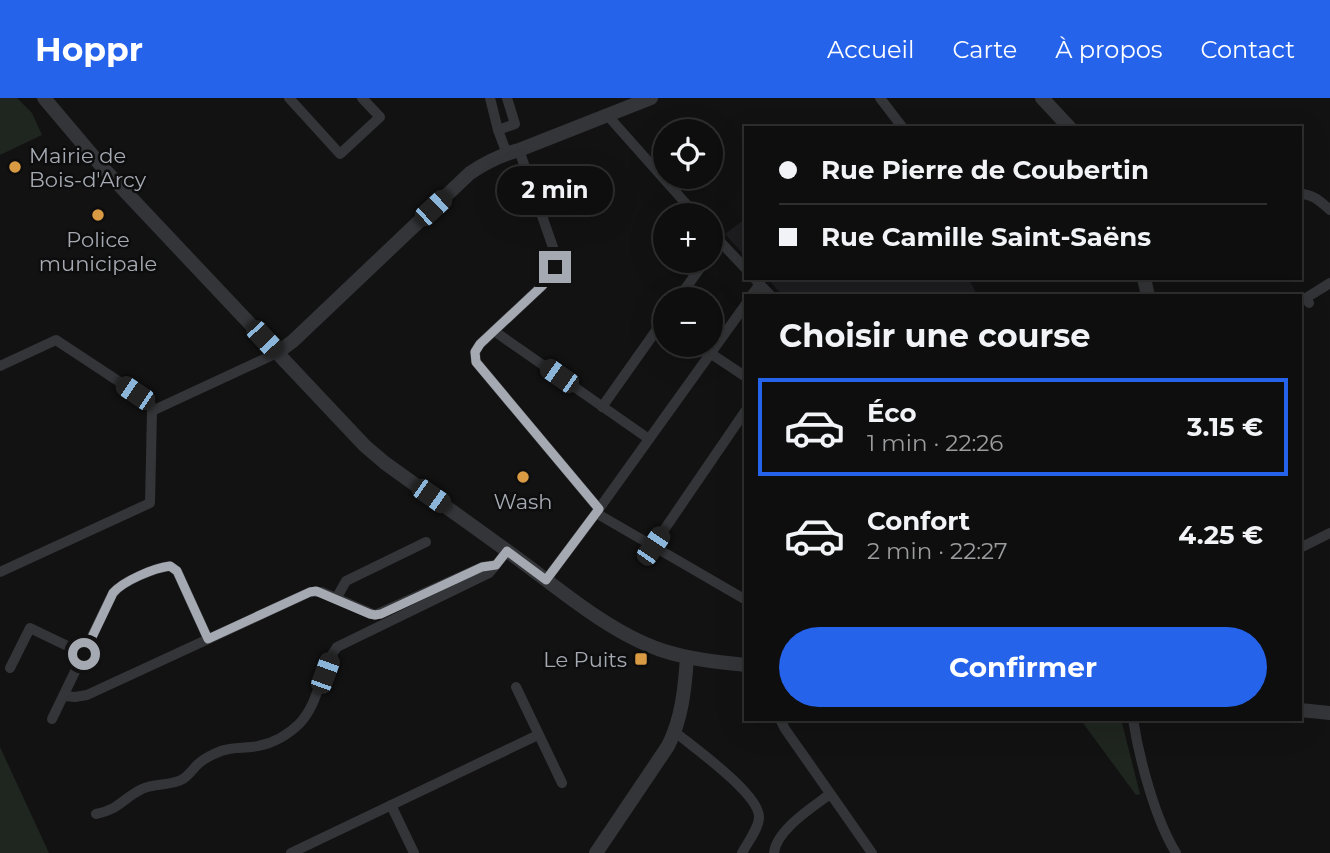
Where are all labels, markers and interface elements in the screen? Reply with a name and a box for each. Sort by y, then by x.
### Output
text: Hoppr [35,29,143,69]
text: Accueil [827,35,914,64]
text: Carte [952,35,1017,64]
text: À propos [1055,35,1162,64]
text: Contact [1200,35,1295,64]
map controls [653,119,723,357]
button: locate [653,119,723,189]
place label: Mairie de Bois-d'Arcy [29,143,147,192]
text: Rue Pierre de Coubertin [821,154,1149,186]
marker: Mairie de Bois-d'Arcy [7,159,23,175]
callout: 2 min [497,166,613,214]
text: 2 min [521,176,589,204]
car [411,186,456,230]
button: + [653,203,723,273]
marker: Police municipale [90,207,106,223]
text: Rue Camille Saint-Saëns [821,221,1151,253]
place label: Police municipale [39,227,157,276]
route end [539,251,571,283]
button: − [653,287,723,357]
car [242,316,287,362]
text: Choisir une course [779,316,1091,355]
car [536,355,583,397]
car [112,373,159,413]
icon: car [783,396,846,459]
text: Éco [867,397,917,429]
text: 3.15 € [1187,411,1263,443]
text: 1 min · 22:26 [867,429,1003,457]
marker: Wash [515,469,531,485]
car [408,475,455,517]
place label: Wash [493,489,553,514]
icon: car [783,504,846,567]
text: Confort [867,505,970,537]
text: 4.25 € [1178,519,1263,551]
car [633,523,674,569]
text: 2 min · 22:27 [867,537,1008,565]
button: Confirmer [779,627,1267,707]
route start [68,638,100,670]
place label: Le Puits [543,647,627,672]
car [308,650,343,696]
marker: Le Puits [633,651,649,667]

